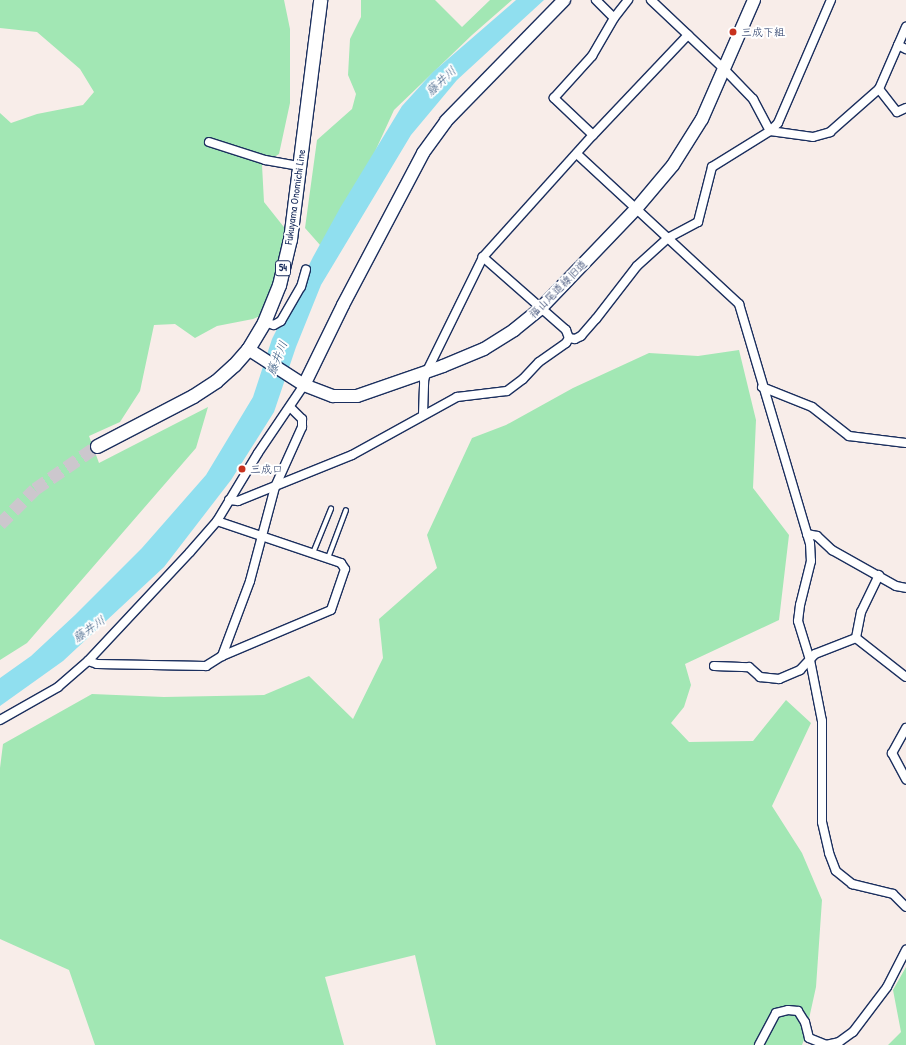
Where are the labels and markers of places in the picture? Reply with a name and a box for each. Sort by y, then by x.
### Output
place label: 三成下組 [741,25,785,39]
marker: 三成下組 [728,27,738,37]
place label: 三成口 [250,462,283,476]
marker: 三成口 [237,464,247,474]

